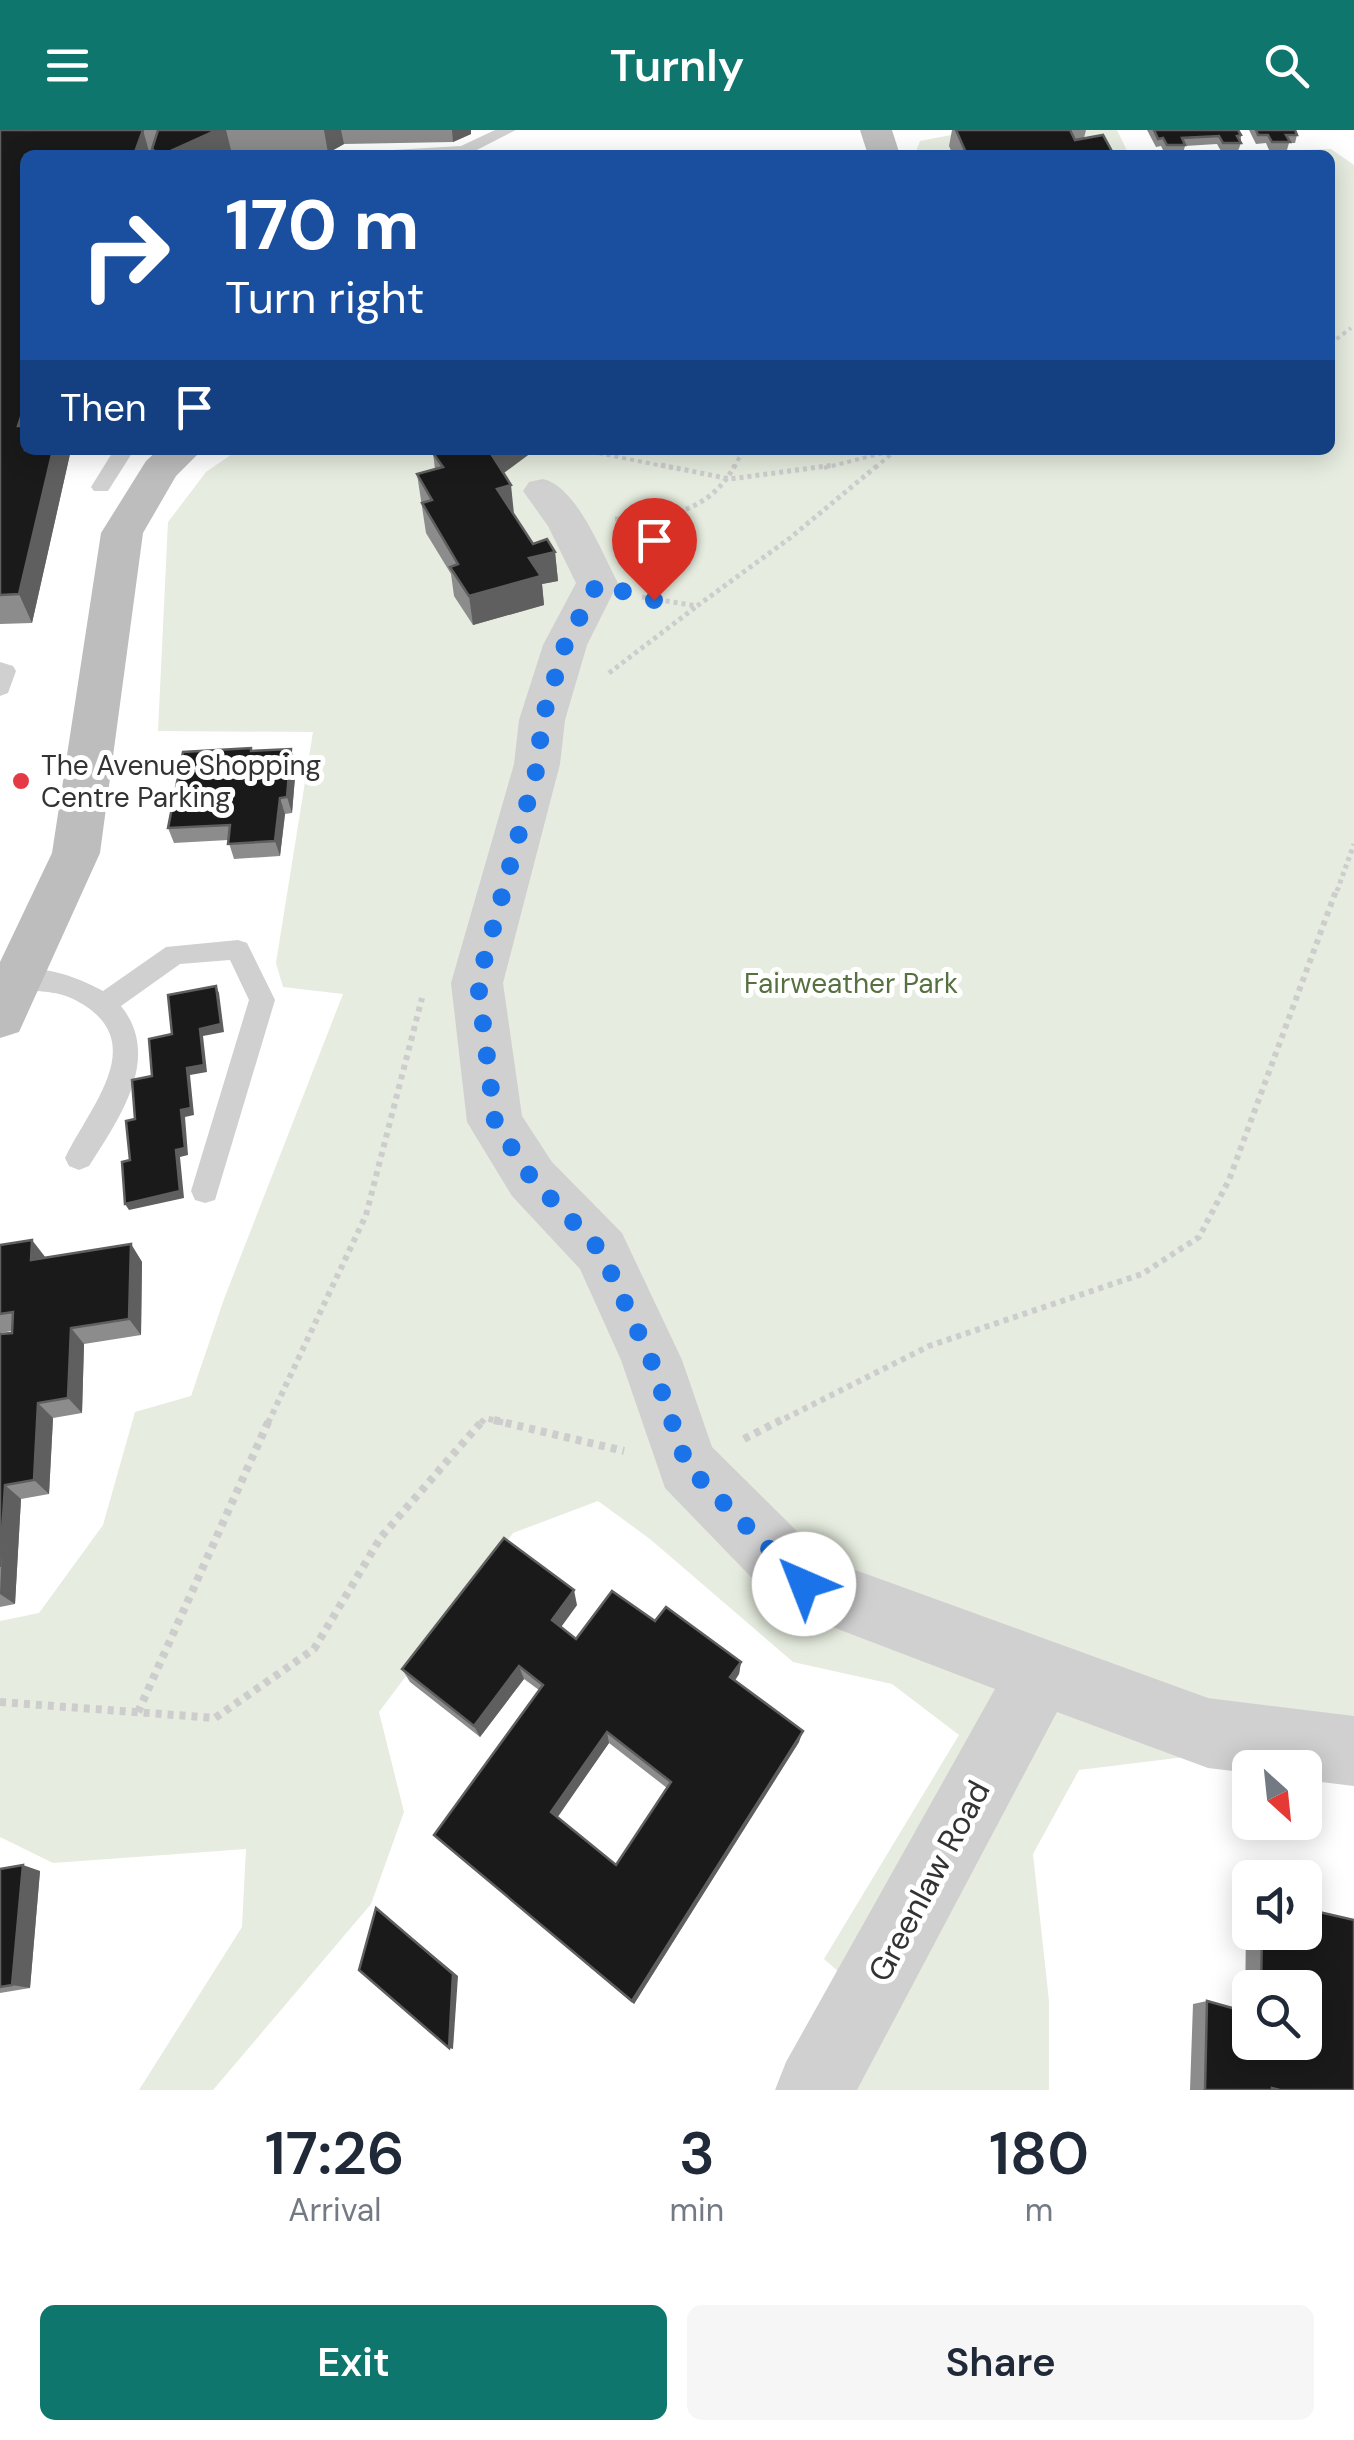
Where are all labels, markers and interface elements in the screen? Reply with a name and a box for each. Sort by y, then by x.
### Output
text: Turnly [610,36,744,95]
icon: menu [40,38,95,93]
icon: search [1259,38,1314,93]
text: 170 m [225,180,419,271]
icon: right [60,190,190,320]
text: Turn right [225,268,424,327]
icon: arrive [167,380,222,435]
text: Then [60,383,147,433]
pin [612,498,697,601]
icon: arrive [627,513,682,568]
place label: The Avenue Shopping Centre Parking [41,747,321,816]
marker: The Avenue Shopping Centre Parking [10,770,32,792]
park label: Fairweather Park [744,965,958,1002]
position arrow [752,1532,856,1636]
north arrow [1232,1750,1322,1840]
map controls [1232,1750,1322,2060]
street label: Greenlaw Road [858,1773,1000,1989]
button: sound [1232,1860,1322,1950]
button: search [1232,1970,1322,2060]
text: 17:26 [265,2114,405,2193]
text: 3 [679,2114,715,2193]
text: 180 [989,2114,1089,2193]
text: Arrival [288,2189,381,2231]
text: min [670,2189,724,2231]
text: m [1025,2189,1053,2231]
button: Exit [40,2305,667,2420]
button: Share [687,2305,1314,2420]

